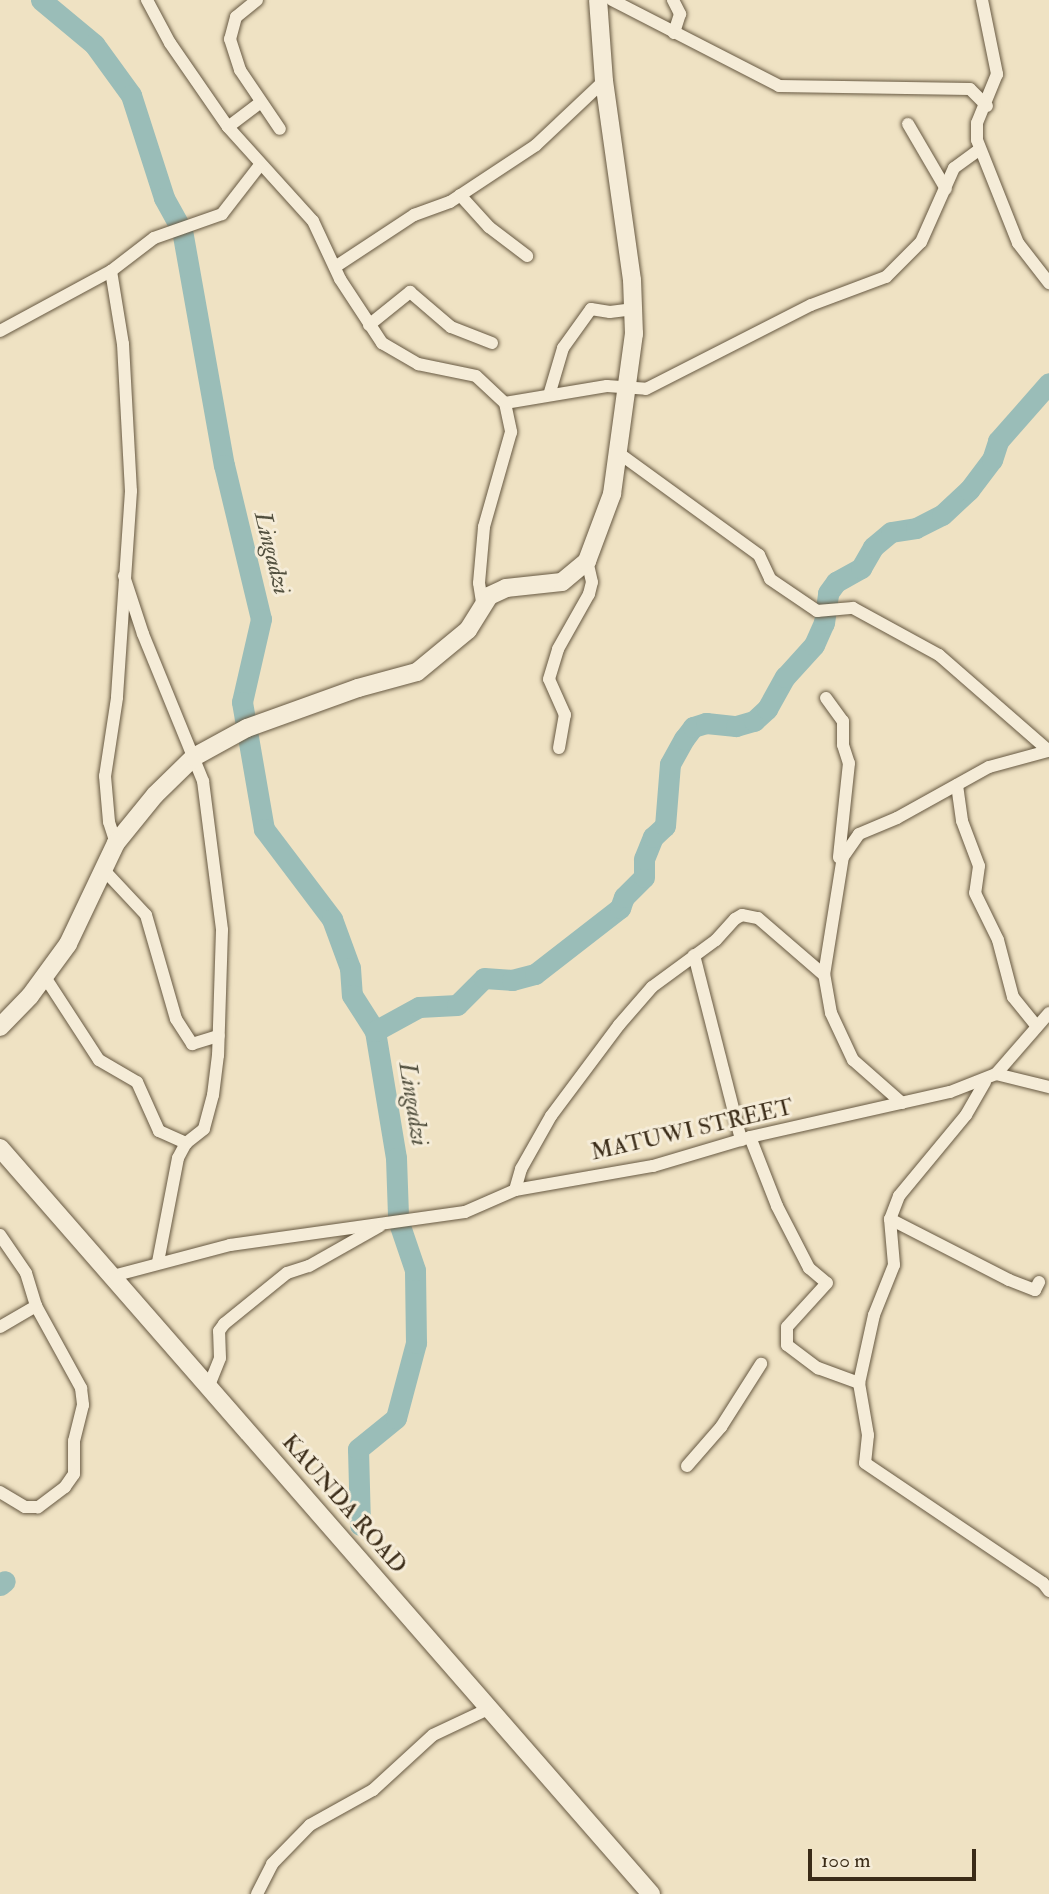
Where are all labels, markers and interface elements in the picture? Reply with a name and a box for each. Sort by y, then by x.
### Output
water label: Lingadzi [248,509,296,597]
water label: Lingadzi [392,1060,434,1148]
street label: MATUWI STREET [588,1093,796,1167]
street label: KAUNDA ROAD [276,1429,412,1579]
scale bar [811,1834,979,1878]
text: 100 m [821,1847,871,1874]

